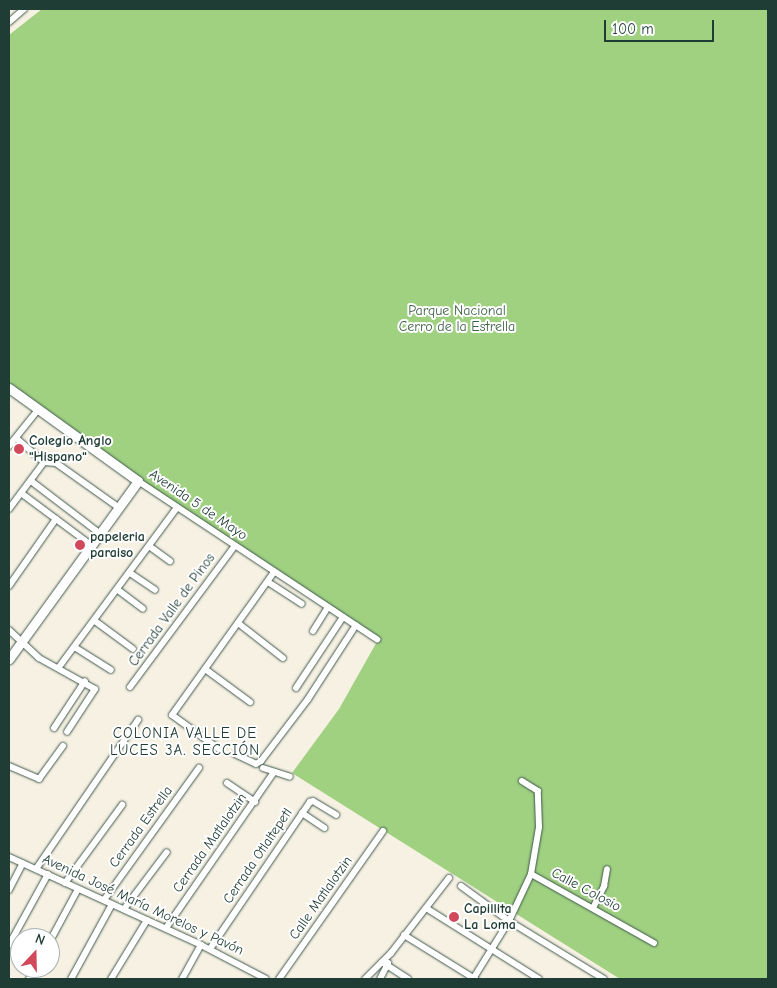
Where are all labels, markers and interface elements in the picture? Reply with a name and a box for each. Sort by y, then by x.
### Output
scale bar [607,10,717,42]
text: 100 m [612,20,654,38]
park label: Parque Nacional Cerro de la Estrella [399,303,515,336]
place label: Colegio Anglo "Hispano" [29,433,112,466]
marker: Colegio Anglo "Hispano" [13,443,25,455]
street label: Avenida 5 de Mayo [146,466,250,544]
place label: papeleria paraiso [90,529,145,562]
marker: papeleria paraiso [74,539,86,551]
street label: Cerrada Valle de Pinos [125,550,219,670]
district label: COLONIA VALLE DE LUCES 3A. SECCIÓN [108,724,262,759]
street label: Cerrada Estrella [106,783,176,871]
street label: Cerrada Matlalotzin [169,790,251,896]
street label: Cerrada Otlaltepetl [220,805,296,907]
street label: Avenida José María Morelos y Pavón [40,851,246,959]
street label: Calle Matlalotzin [286,853,356,943]
street label: Calle Colosio [548,865,624,915]
place label: Capillita La Loma [464,901,516,934]
marker: Capillita La Loma [448,911,460,923]
north arrow [10,928,60,978]
text: N [33,930,48,949]

